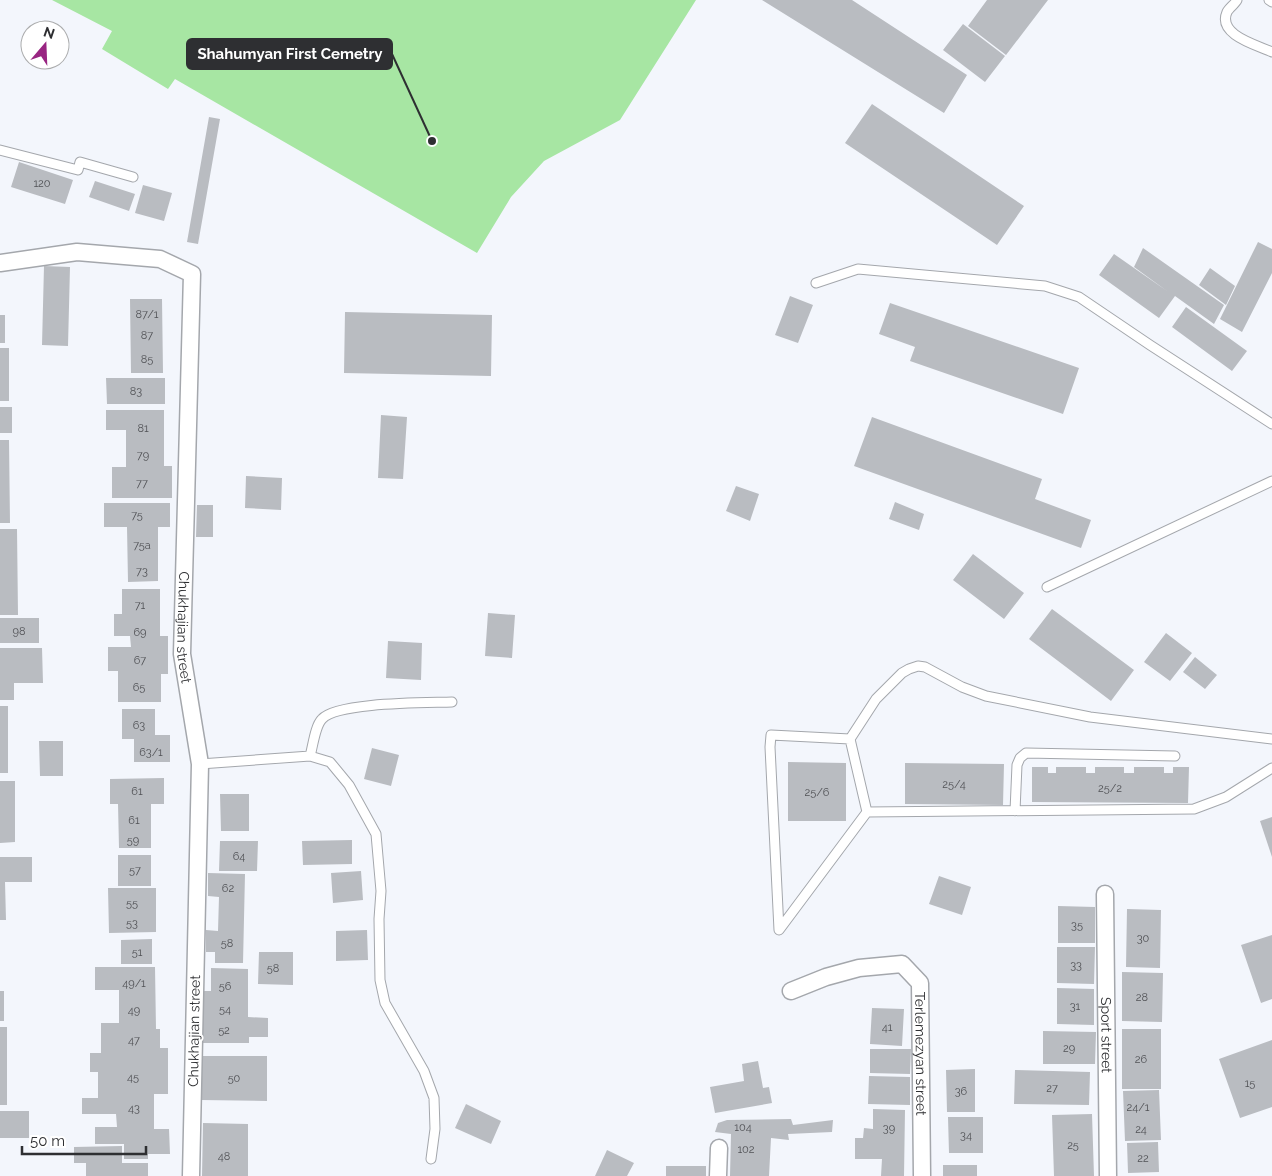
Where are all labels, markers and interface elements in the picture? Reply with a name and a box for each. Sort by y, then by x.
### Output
north arrow [20,20,70,70]
text: N [42,23,57,42]
callout: Shahumyan First Cemetry [187,39,392,69]
text: Shahumyan First Cemetry [197,45,383,63]
house number: 120 [33,177,51,190]
house number: 87/1 [136,308,159,321]
house number: 87 [141,329,153,342]
house number: 85 [141,353,153,366]
house number: 83 [130,385,142,398]
house number: 81 [137,422,149,435]
house number: 79 [137,449,149,462]
house number: 77 [136,477,148,490]
house number: 75 [131,509,143,522]
house number: 75a [133,539,151,552]
house number: 73 [136,565,148,578]
street label: Chukhajian street [174,571,195,685]
house number: 71 [135,599,146,612]
house number: 98 [13,625,25,638]
house number: 69 [133,626,147,639]
house number: 67 [134,654,146,667]
house number: 65 [133,681,145,694]
house number: 63 [133,719,145,732]
house number: 63/1 [139,746,163,759]
house number: 25/4 [942,778,966,791]
house number: 25/2 [1098,782,1122,795]
house number: 61 [131,785,143,798]
house number: 25/6 [805,786,830,799]
house number: 61 [128,814,140,827]
house number: 59 [127,834,139,847]
house number: 64 [233,850,245,863]
house number: 57 [129,864,141,877]
house number: 62 [222,882,234,895]
house number: 55 [126,897,138,910]
house number: 53 [126,917,138,930]
house number: 35 [1071,919,1083,932]
house number: 30 [1137,932,1150,945]
house number: 58 [221,937,233,950]
house number: 51 [132,946,143,959]
house number: 33 [1070,959,1082,972]
house number: 58 [267,962,279,975]
street label: Chukhajian street [185,975,203,1087]
house number: 49/1 [122,977,146,990]
house number: 56 [219,980,232,993]
house number: 28 [1136,991,1148,1004]
street label: Terlemezyan street [912,992,929,1116]
street label: Sport street [1098,997,1115,1073]
house number: 31 [1070,1000,1081,1013]
house number: 54 [219,1003,231,1016]
house number: 49 [128,1004,140,1017]
house number: 41 [882,1021,893,1034]
house number: 52 [218,1024,230,1037]
house number: 47 [128,1034,140,1047]
house number: 29 [1063,1042,1075,1055]
house number: 26 [1135,1053,1148,1066]
house number: 45 [127,1071,139,1084]
house number: 50 [228,1072,241,1085]
house number: 15 [1245,1077,1255,1090]
house number: 27 [1046,1082,1058,1095]
house number: 36 [955,1085,968,1098]
house number: 24/1 [1127,1101,1150,1114]
house number: 43 [128,1102,140,1115]
house number: 104 [734,1121,752,1134]
house number: 39 [883,1122,895,1135]
house number: 24 [1135,1123,1147,1136]
scale bar [22,1124,146,1156]
house number: 34 [960,1129,972,1142]
text: 50 m [30,1132,65,1150]
house number: 25 [1067,1139,1079,1152]
house number: 102 [737,1143,755,1156]
house number: 48 [218,1150,230,1163]
house number: 22 [1137,1152,1149,1165]

